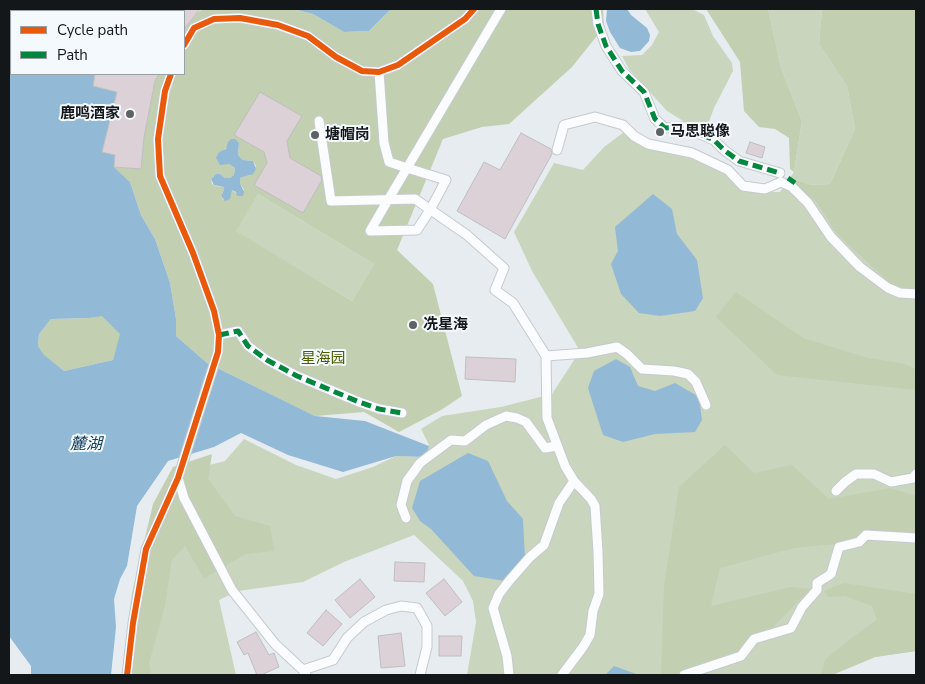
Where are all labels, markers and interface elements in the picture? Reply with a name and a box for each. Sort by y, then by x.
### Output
legend [10,10,185,75]
text: Cycle path [57,20,128,40]
text: Path [57,45,88,65]
place label: 鹿鸣酒家 [60,105,120,123]
marker: 鹿鸣酒家 [124,108,136,120]
place label: 马思聪像 [670,123,730,141]
place label: 塘帽岗 [325,126,370,144]
marker: 马思聪像 [654,126,666,138]
marker: 塘帽岗 [309,129,321,141]
place label: 冼星海 [423,316,468,334]
marker: 冼星海 [407,319,419,331]
park label: 星海园 [301,350,345,368]
water label: 麓湖 [70,435,102,455]

